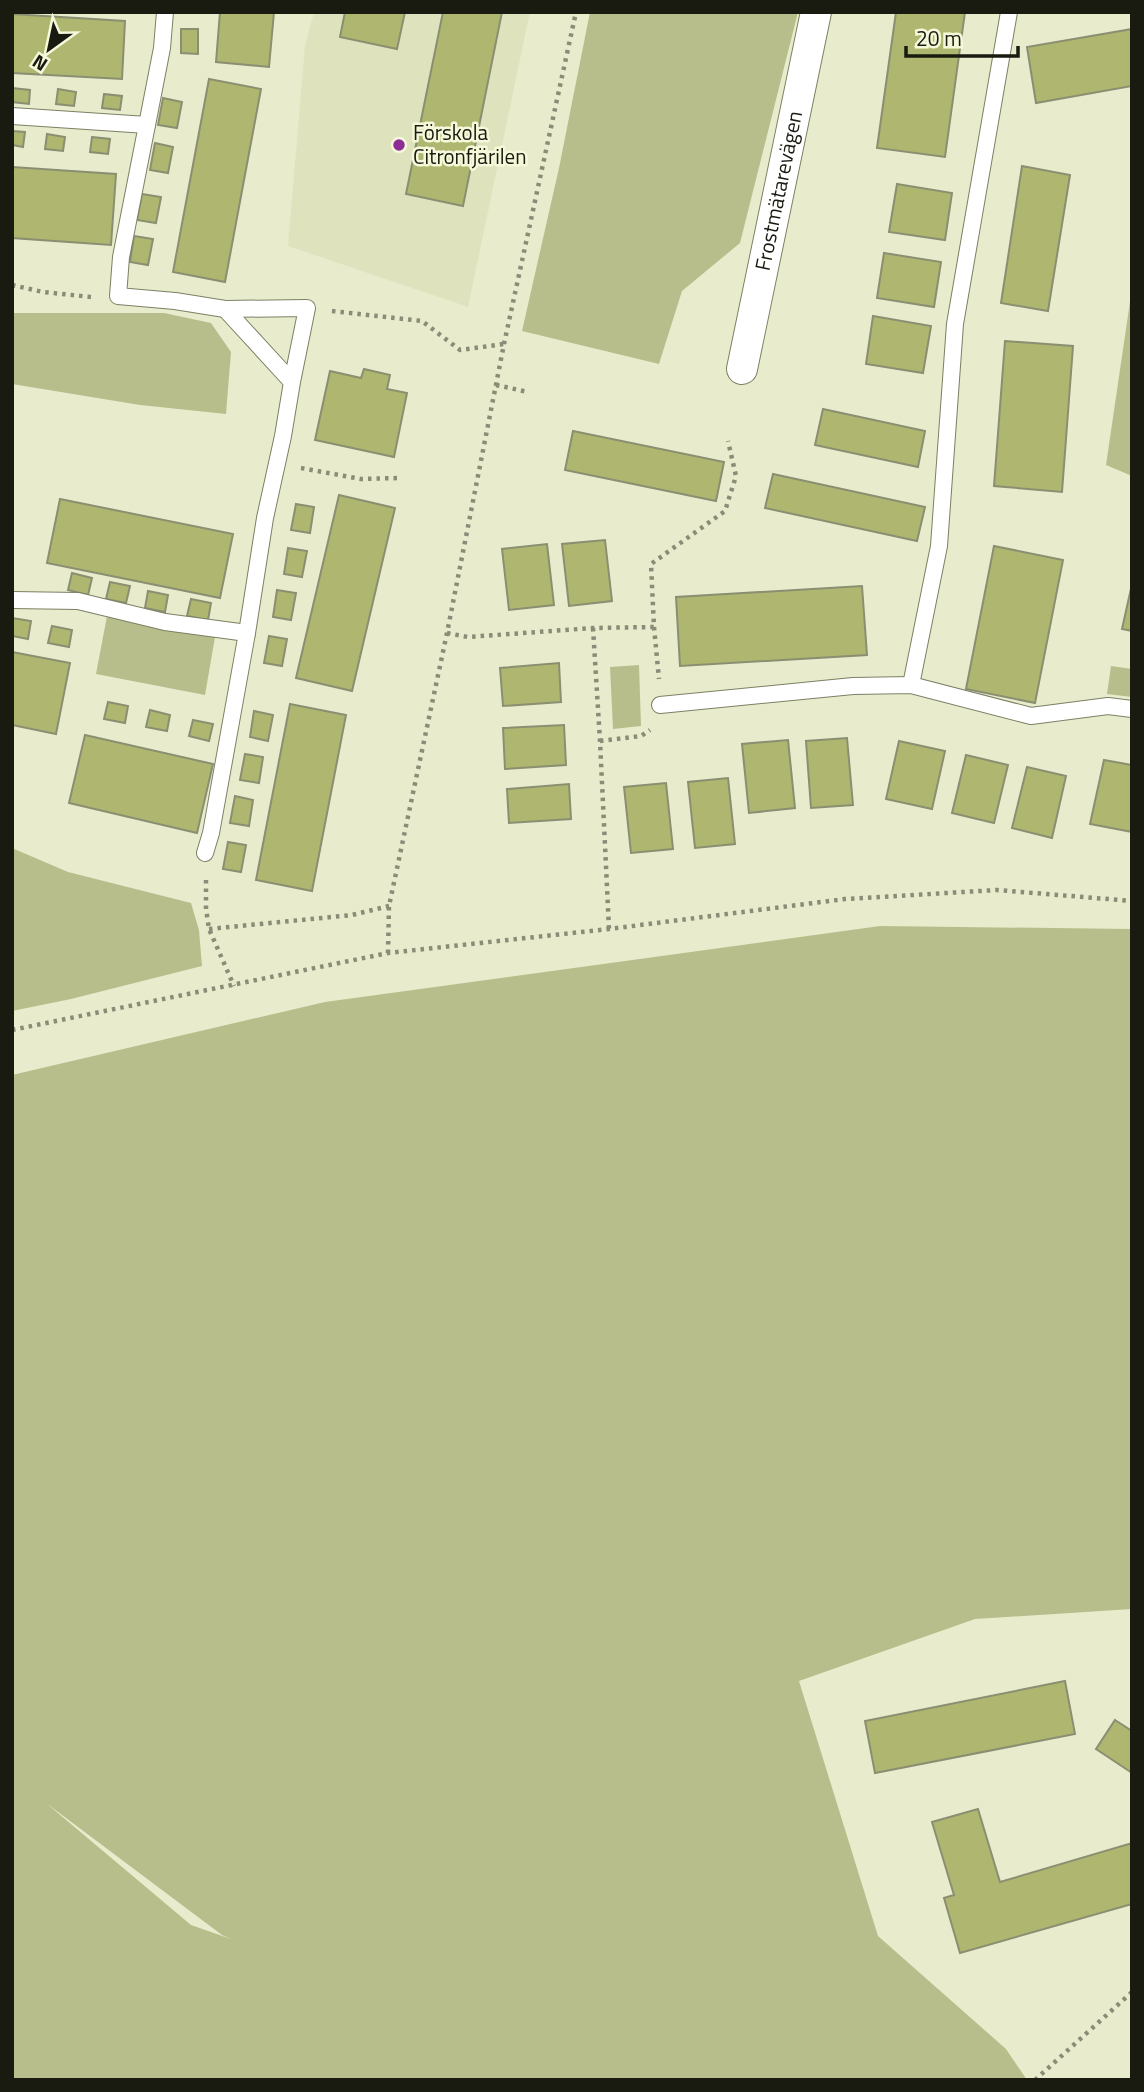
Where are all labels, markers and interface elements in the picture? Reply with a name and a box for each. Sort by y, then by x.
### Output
north arrow [14,14,84,84]
scale bar [906,14,1018,58]
text: 20 m [916,22,962,54]
text: N [26,48,53,79]
street label: Frostmätarevägen [746,108,810,273]
place label: Förskola Citronfjärilen [413,116,526,172]
marker: Förskola Citronfjärilen [391,137,407,153]

